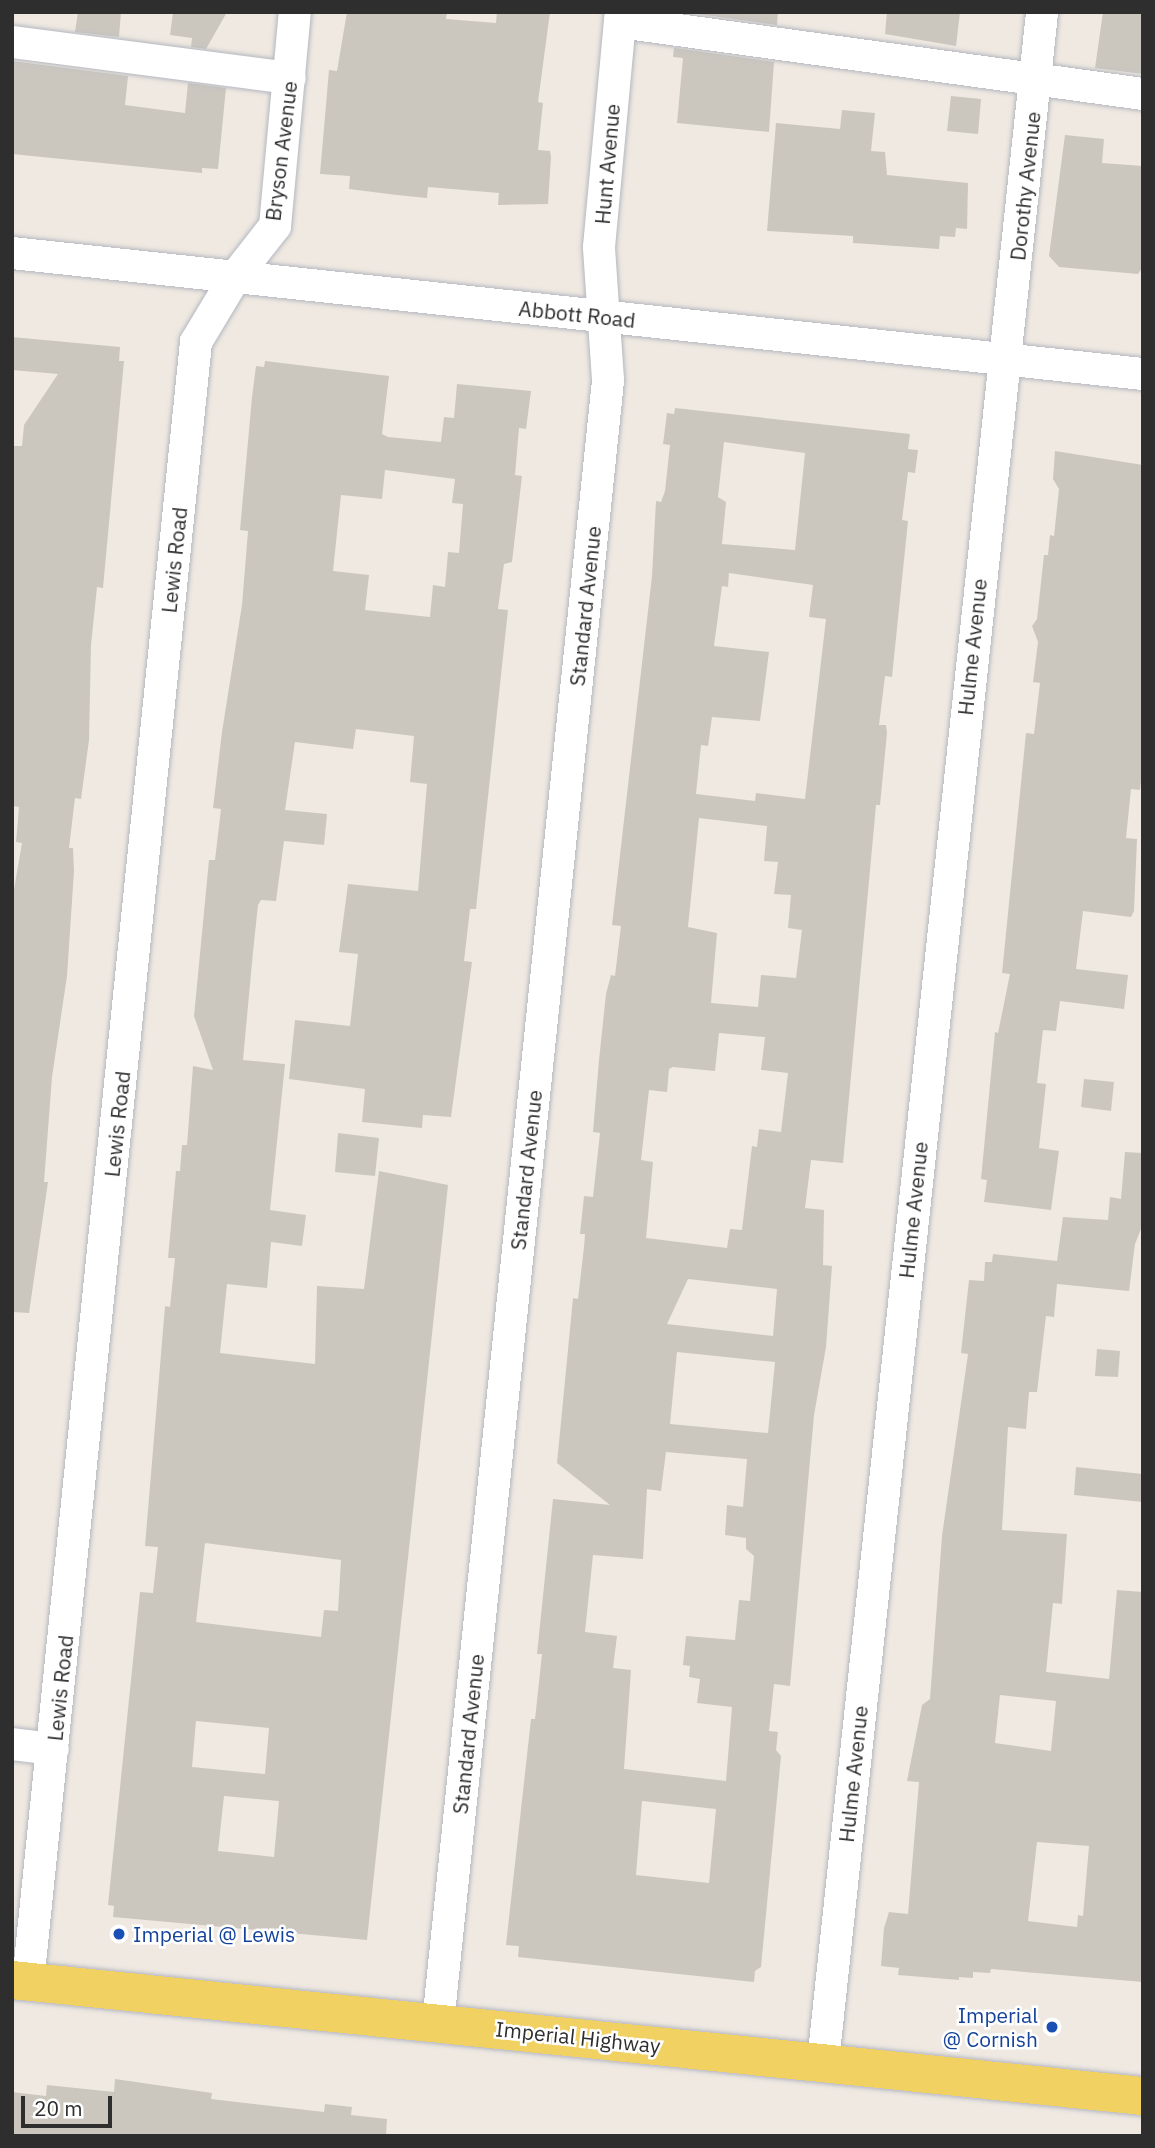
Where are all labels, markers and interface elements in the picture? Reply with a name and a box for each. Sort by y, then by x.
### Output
street label: Bryson Avenue [260,79,302,223]
street label: Hunt Avenue [589,103,625,225]
street label: Dorothy Avenue [1005,110,1045,262]
street label: Abbott Road [517,295,637,333]
street label: Lewis Road [156,506,192,614]
street label: Standard Avenue [564,525,606,687]
street label: Hulme Avenue [952,577,992,717]
street label: Lewis Road [99,1070,135,1178]
street label: Standard Avenue [505,1089,547,1251]
street label: Hulme Avenue [893,1140,933,1280]
street label: Lewis Road [42,1634,78,1742]
street label: Standard Avenue [447,1653,489,1815]
street label: Hulme Avenue [833,1704,873,1844]
place label: Imperial @ Lewis [133,1921,295,1947]
marker: Imperial @ Lewis [111,1926,127,1942]
place label: Imperial @ Cornish [942,2002,1038,2052]
street label: Imperial Highway [494,2016,662,2058]
marker: Imperial @ Cornish [1044,2019,1060,2035]
scale bar [24,2082,116,2126]
text: 20 m [34,2094,83,2122]

